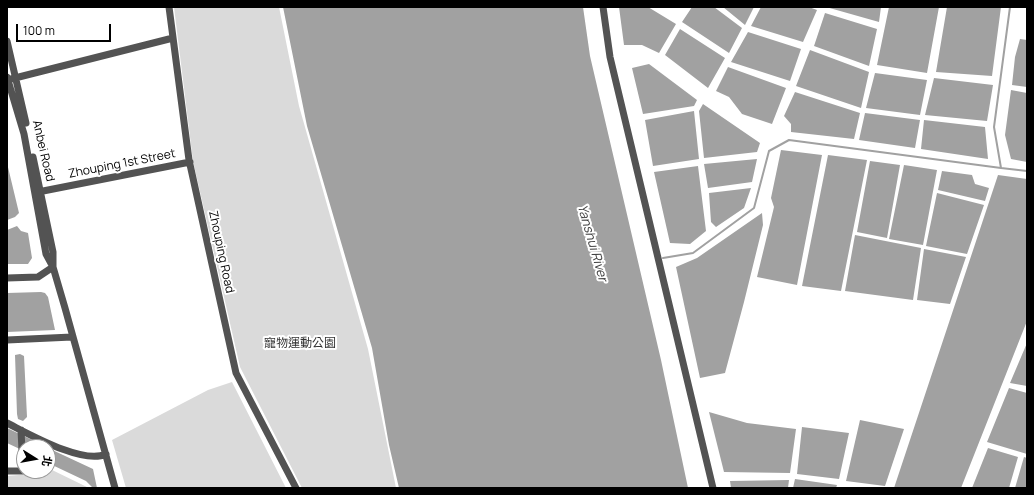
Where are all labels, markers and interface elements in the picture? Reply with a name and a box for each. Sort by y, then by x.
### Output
scale bar [18,16,113,42]
text: 100 m [23,22,55,39]
street label: Anbei Road [29,119,57,183]
street label: Zhouping 1st Street [67,147,177,181]
water label: Yanshui River [574,203,610,283]
street label: Zhouping Road [205,210,237,294]
park label: 寵物運動公園 [264,337,336,351]
north arrow [16,439,56,479]
text: 北 [39,454,56,468]

